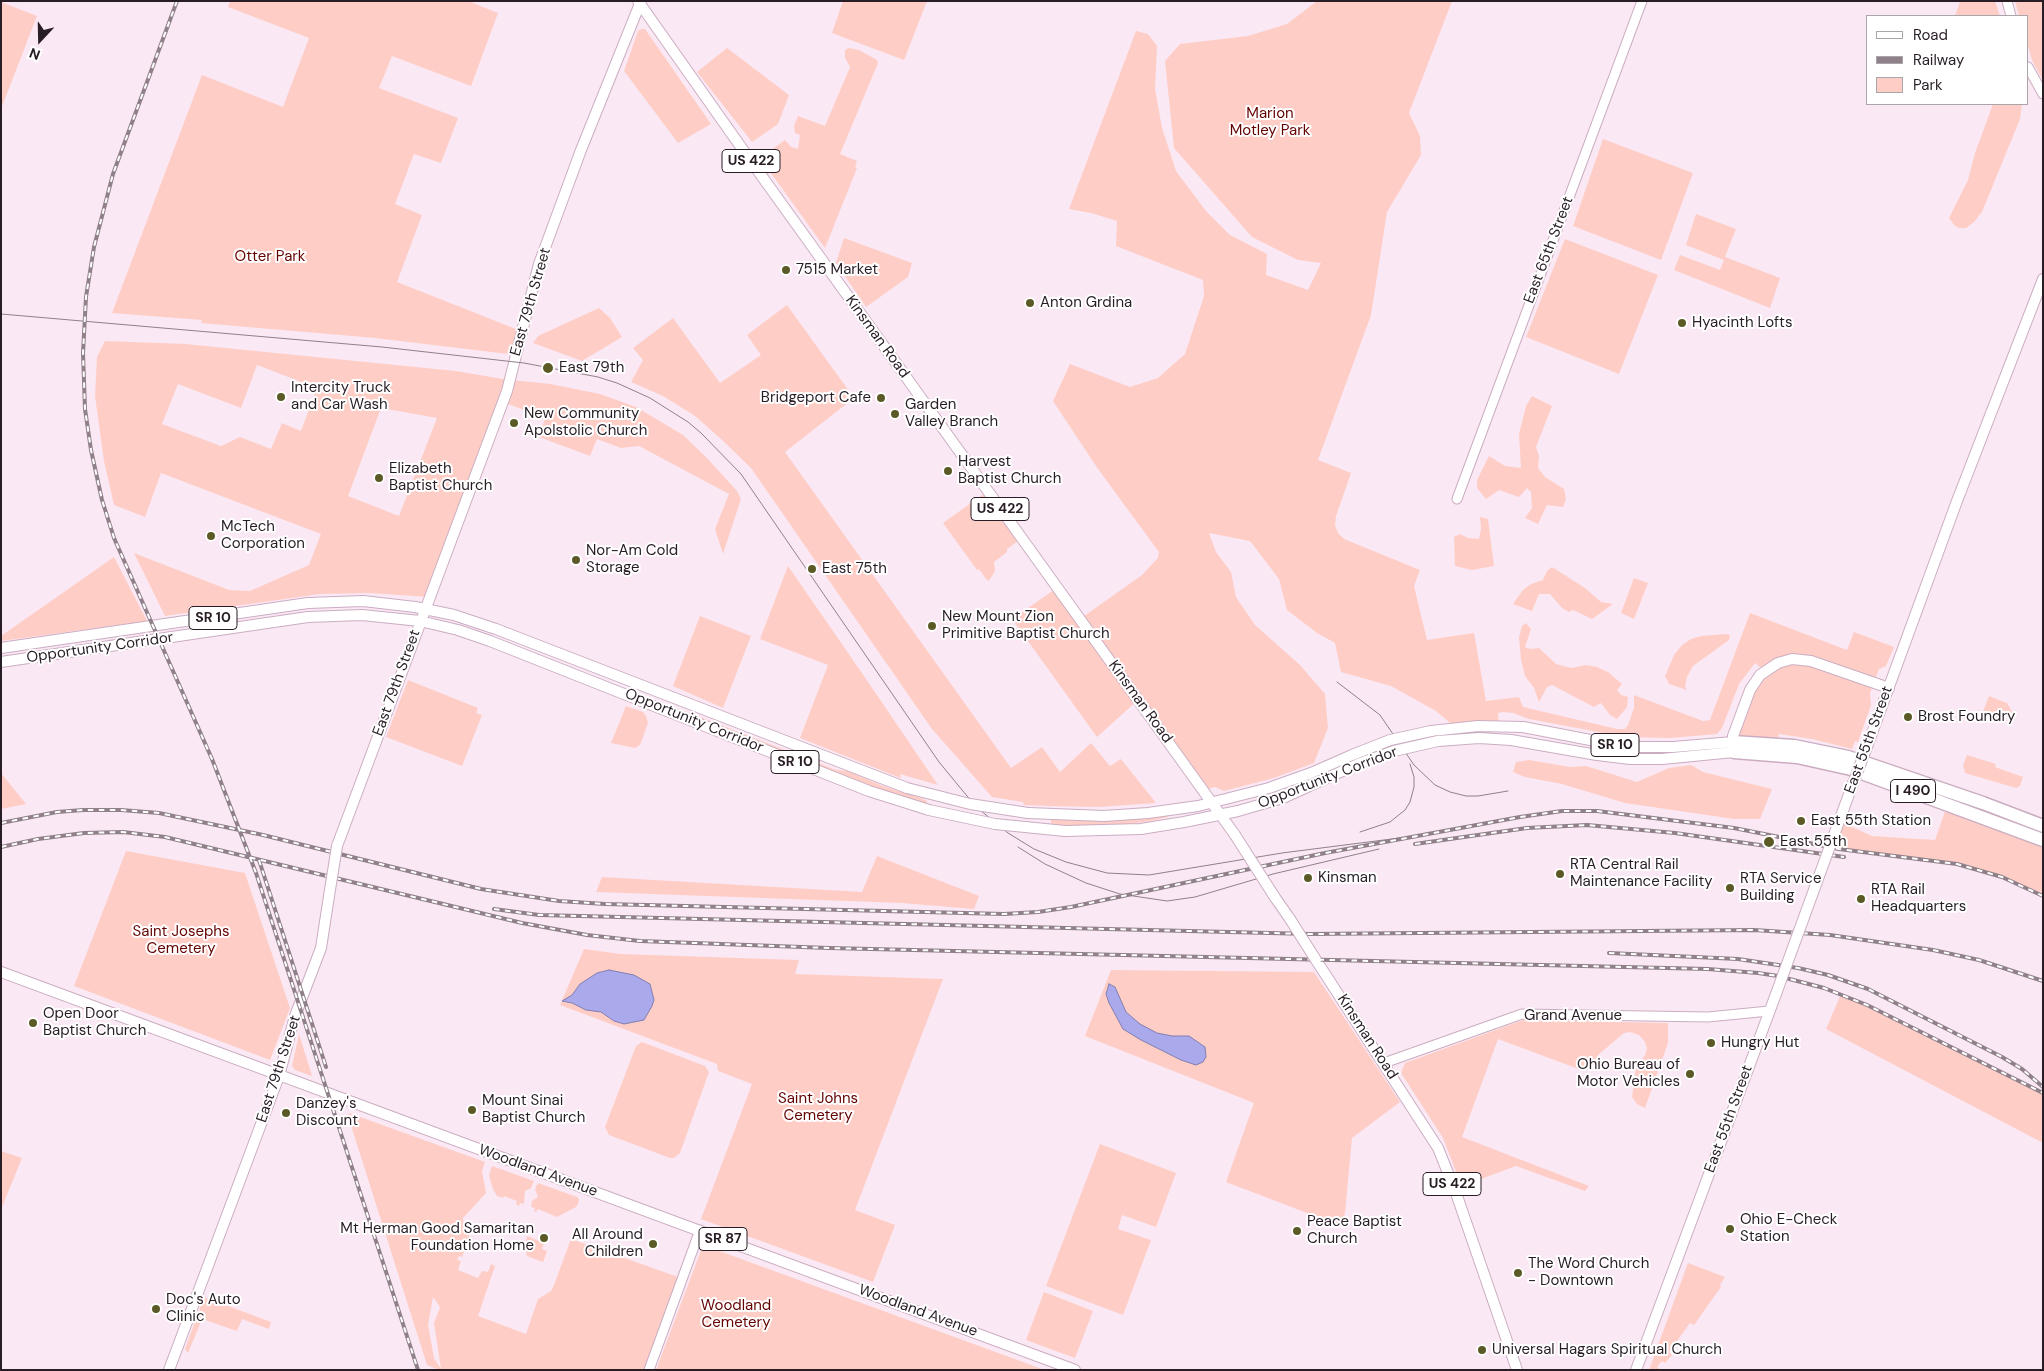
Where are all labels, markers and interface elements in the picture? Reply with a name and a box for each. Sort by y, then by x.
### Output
north arrow [15,15,65,65]
legend [1866,15,2029,105]
text: Road [1913,25,1948,45]
text: N [27,44,43,64]
text: Railway [1913,50,1964,70]
text: Park [1913,75,1943,95]
park label: Marion Motley Park [1230,105,1310,140]
road number: US 422 [722,150,780,172]
street label: East 65th Street [1520,194,1578,306]
street label: East 79th Street [507,246,555,358]
park label: Otter Park [235,248,305,266]
place label: 7515 Market [796,261,878,279]
marker: 7515 Market [780,264,792,276]
street label: Kinsman Road [841,292,913,382]
place label: Anton Grdina [1040,294,1132,312]
marker: Anton Grdina [1024,297,1036,309]
place label: Hyacinth Lofts [1692,314,1793,332]
marker: Hyacinth Lofts [1676,317,1688,329]
place label: East 79th [559,359,624,377]
marker: East 79th [541,361,555,375]
place label: Intercity Truck and Car Wash [291,379,391,414]
place label: Bridgeport Cafe [761,389,871,407]
marker: Intercity Truck and Car Wash [275,391,287,403]
marker: Bridgeport Cafe [875,392,887,404]
place label: Garden Valley Branch [905,396,998,431]
place label: New Community Apolstolic Church [524,405,647,440]
marker: Garden Valley Branch [889,408,901,420]
marker: New Community Apolstolic Church [508,417,520,429]
place label: Harvest Baptist Church [958,453,1061,488]
place label: Elizabeth Baptist Church [389,460,492,495]
marker: Harvest Baptist Church [942,465,954,477]
marker: Elizabeth Baptist Church [373,472,385,484]
road number: US 422 [971,498,1029,520]
place label: McTech Corporation [221,518,305,553]
marker: McTech Corporation [205,530,217,542]
place label: Nor-Am Cold Storage [586,542,678,577]
marker: Nor-Am Cold Storage [570,554,582,566]
place label: East 75th [822,560,887,578]
marker: East 75th [806,563,818,575]
road number: SR 10 [189,606,237,630]
place label: New Mount Zion Primitive Baptist Church [942,608,1110,643]
marker: New Mount Zion Primitive Baptist Church [926,620,938,632]
street label: East 79th Street [369,627,425,739]
street label: Opportunity Corridor [26,629,174,667]
street label: Kinsman Road [1104,657,1176,747]
street label: East 55th Street [1841,684,1897,796]
street label: Opportunity Corridor [622,685,766,757]
place label: Brost Foundry [1918,708,2015,726]
marker: Brost Foundry [1902,711,1914,723]
road number: SR 10 [1591,734,1639,756]
street label: Opportunity Corridor [1256,743,1400,813]
road number: SR 10 [771,750,819,774]
road number: I 490 [1890,779,1936,802]
place label: East 55th Station [1811,812,1931,830]
marker: East 55th Station [1795,815,1807,827]
place label: East 55th [1780,833,1847,851]
marker: East 55th [1762,835,1776,849]
place label: RTA Central Rail Maintenance Facility [1570,856,1713,891]
marker: RTA Central Rail Maintenance Facility [1554,868,1566,880]
place label: Kinsman [1318,869,1377,887]
place label: RTA Service Building [1740,870,1821,905]
marker: Kinsman [1302,872,1314,884]
place label: RTA Rail Headquarters [1871,881,1966,916]
marker: RTA Service Building [1724,882,1736,894]
marker: RTA Rail Headquarters [1855,893,1867,905]
park label: Saint Josephs Cemetery [133,923,229,958]
street label: Kinsman Road [1333,991,1401,1083]
place label: Open Door Baptist Church [43,1005,146,1040]
street label: Grand Avenue [1524,1007,1622,1025]
street label: East 79th Street [253,1013,305,1125]
marker: Open Door Baptist Church [27,1017,39,1029]
place label: Hungry Hut [1721,1034,1799,1052]
marker: Hungry Hut [1705,1037,1717,1049]
place label: Ohio Bureau of Motor Vehicles [1577,1056,1680,1091]
street label: East 55th Street [1701,1063,1757,1175]
marker: Ohio Bureau of Motor Vehicles [1684,1068,1696,1080]
park label: Saint Johns Cemetery [778,1090,858,1125]
place label: Mount Sinai Baptist Church [482,1092,585,1127]
place label: Danzey's Discount [296,1095,358,1130]
marker: Mount Sinai Baptist Church [466,1104,478,1116]
marker: Danzey's Discount [280,1107,292,1119]
street label: Woodland Avenue [476,1141,600,1201]
road number: US 422 [1423,1172,1481,1196]
place label: Ohio E-Check Station [1740,1211,1837,1246]
place label: Peace Baptist Church [1307,1213,1402,1248]
place label: Mt Herman Good Samaritan Foundation Home [340,1220,534,1255]
marker: Ohio E-Check Station [1724,1223,1736,1235]
marker: Peace Baptist Church [1291,1225,1303,1237]
place label: All Around Children [572,1226,643,1261]
road number: SR 87 [699,1228,747,1250]
marker: Mt Herman Good Samaritan Foundation Home [538,1232,550,1244]
marker: All Around Children [647,1238,659,1250]
place label: The Word Church - Downtown [1528,1255,1649,1290]
marker: The Word Church - Downtown [1512,1267,1524,1279]
street label: Woodland Avenue [856,1281,980,1341]
place label: Doc's Auto Clinic [166,1291,241,1326]
park label: Woodland Cemetery [701,1297,771,1332]
marker: Doc's Auto Clinic [150,1303,162,1315]
place label: Universal Hagars Spiritual Church [1492,1341,1722,1359]
marker: Universal Hagars Spiritual Church [1476,1344,1488,1356]

